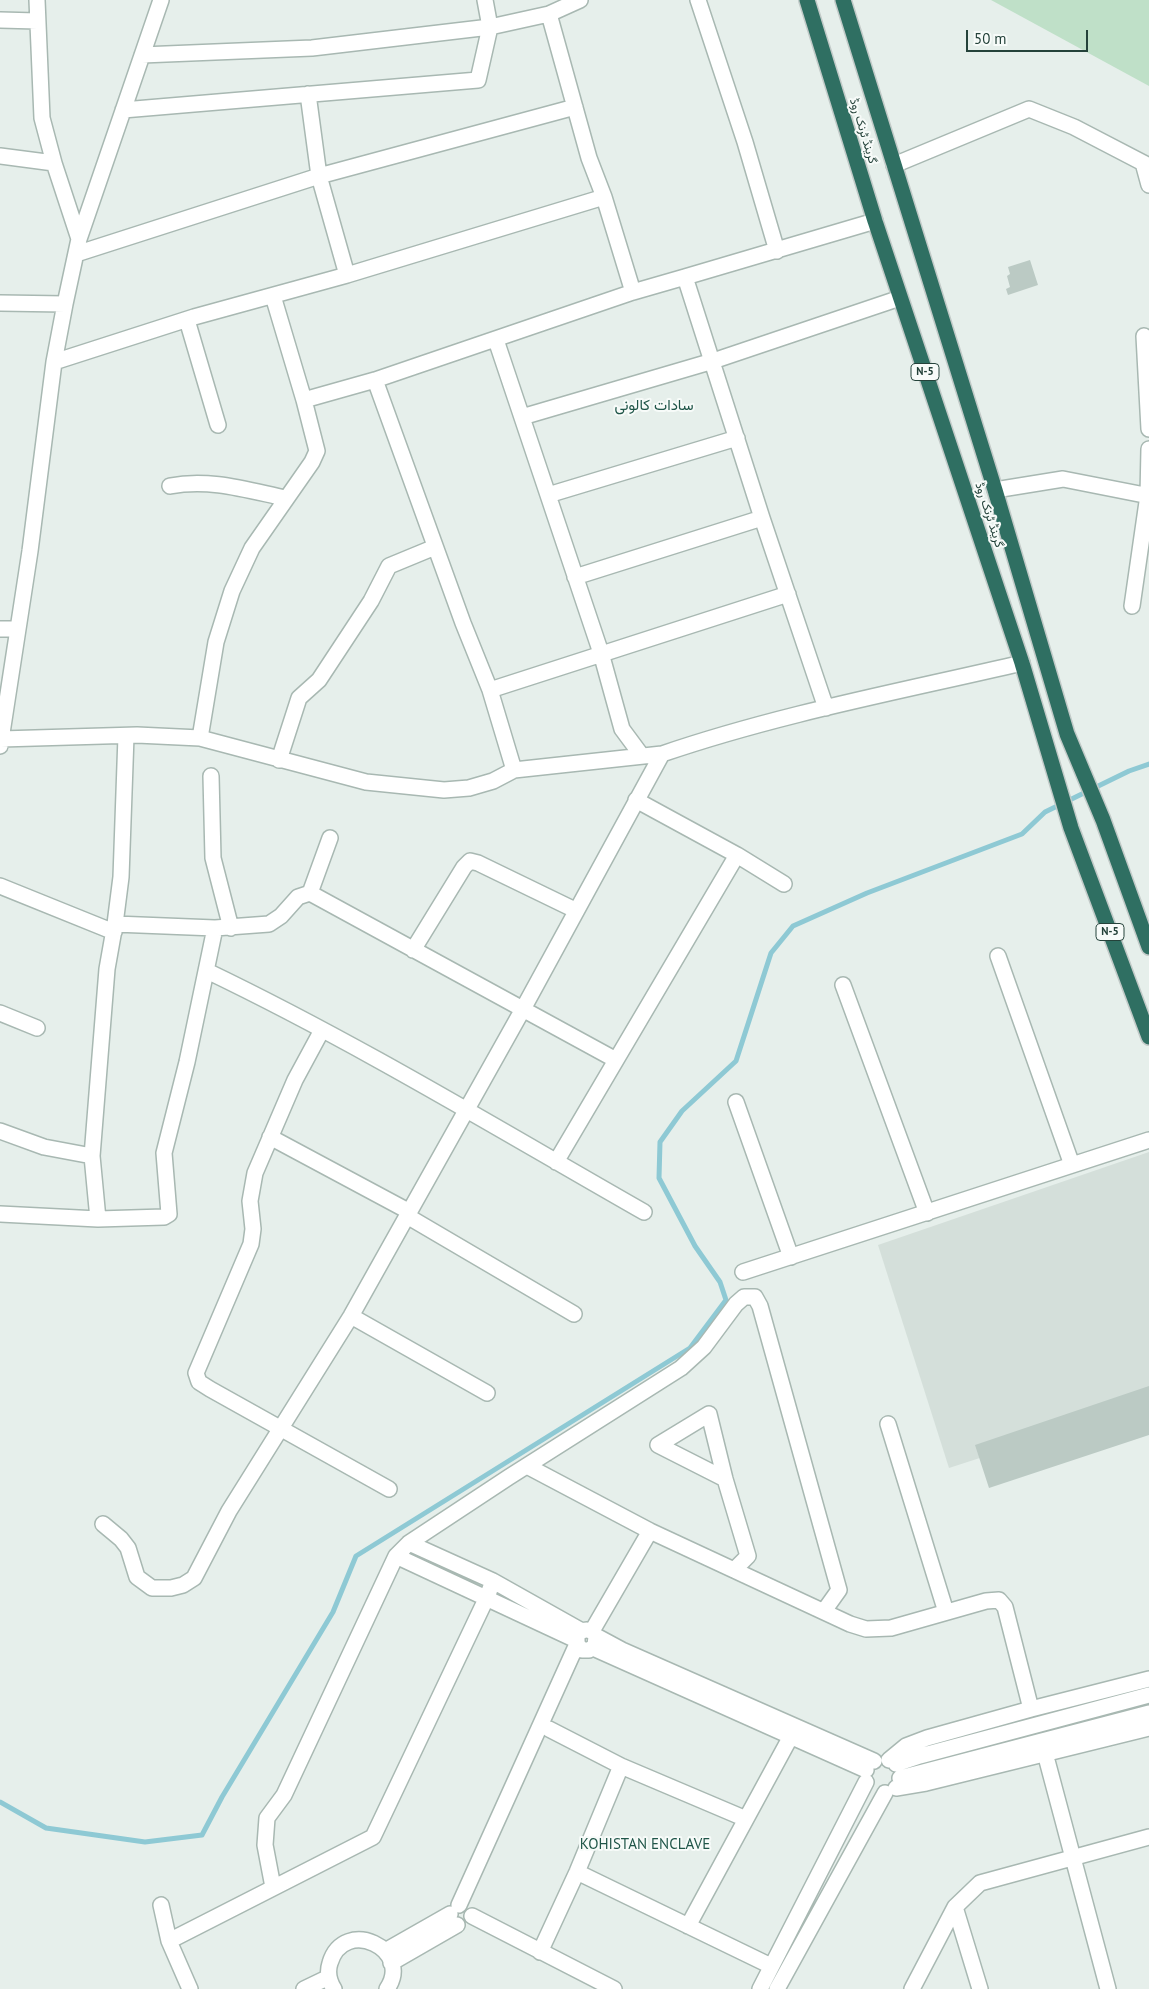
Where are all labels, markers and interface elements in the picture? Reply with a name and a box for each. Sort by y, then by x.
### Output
scale bar [969,20,1092,52]
text: 50 m [974,29,1007,48]
street label: گرینڈ ٹرنک روڈ [846,97,880,165]
road number: N-5 [911,364,939,381]
district label: سادات کالونی [614,397,694,415]
street label: گرینڈ ٹرنک روڈ [972,481,1006,549]
road number: N-5 [1096,924,1124,940]
district label: KOHISTAN ENCLAVE [570,1836,720,1854]

